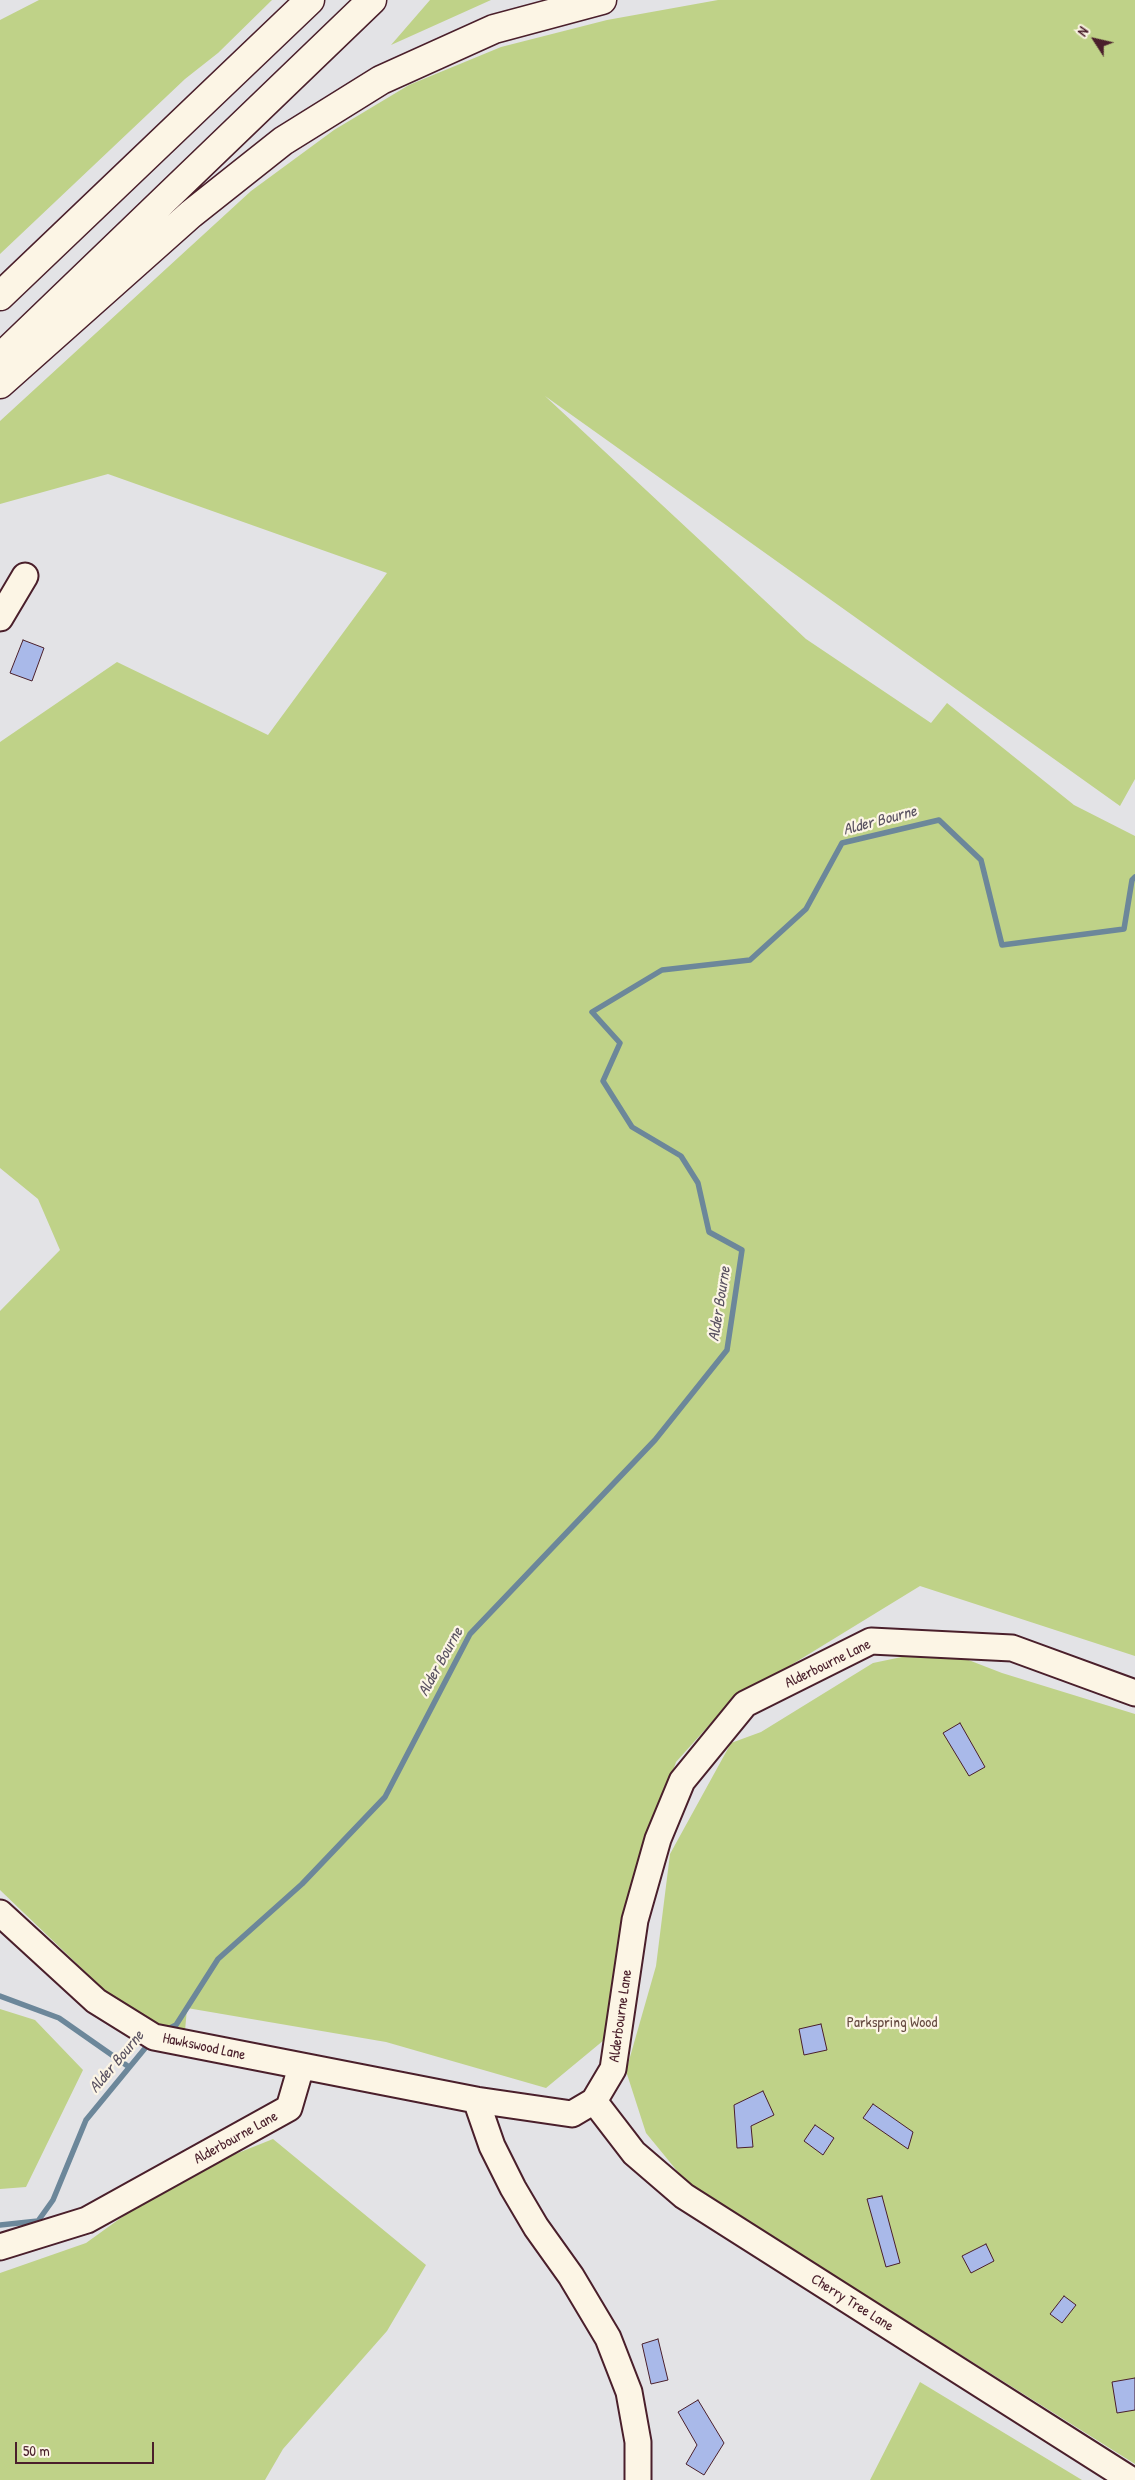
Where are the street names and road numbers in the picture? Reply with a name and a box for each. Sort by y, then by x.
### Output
street label: Alderbourne Lane [782,1635,874,1693]
street label: Alderbourne Lane [606,1969,636,2063]
street label: Hawkswood Lane [161,2029,247,2065]
street label: Alderbourne Lane [191,2108,281,2168]
street label: Cherry Tree Lane [807,2270,897,2336]

